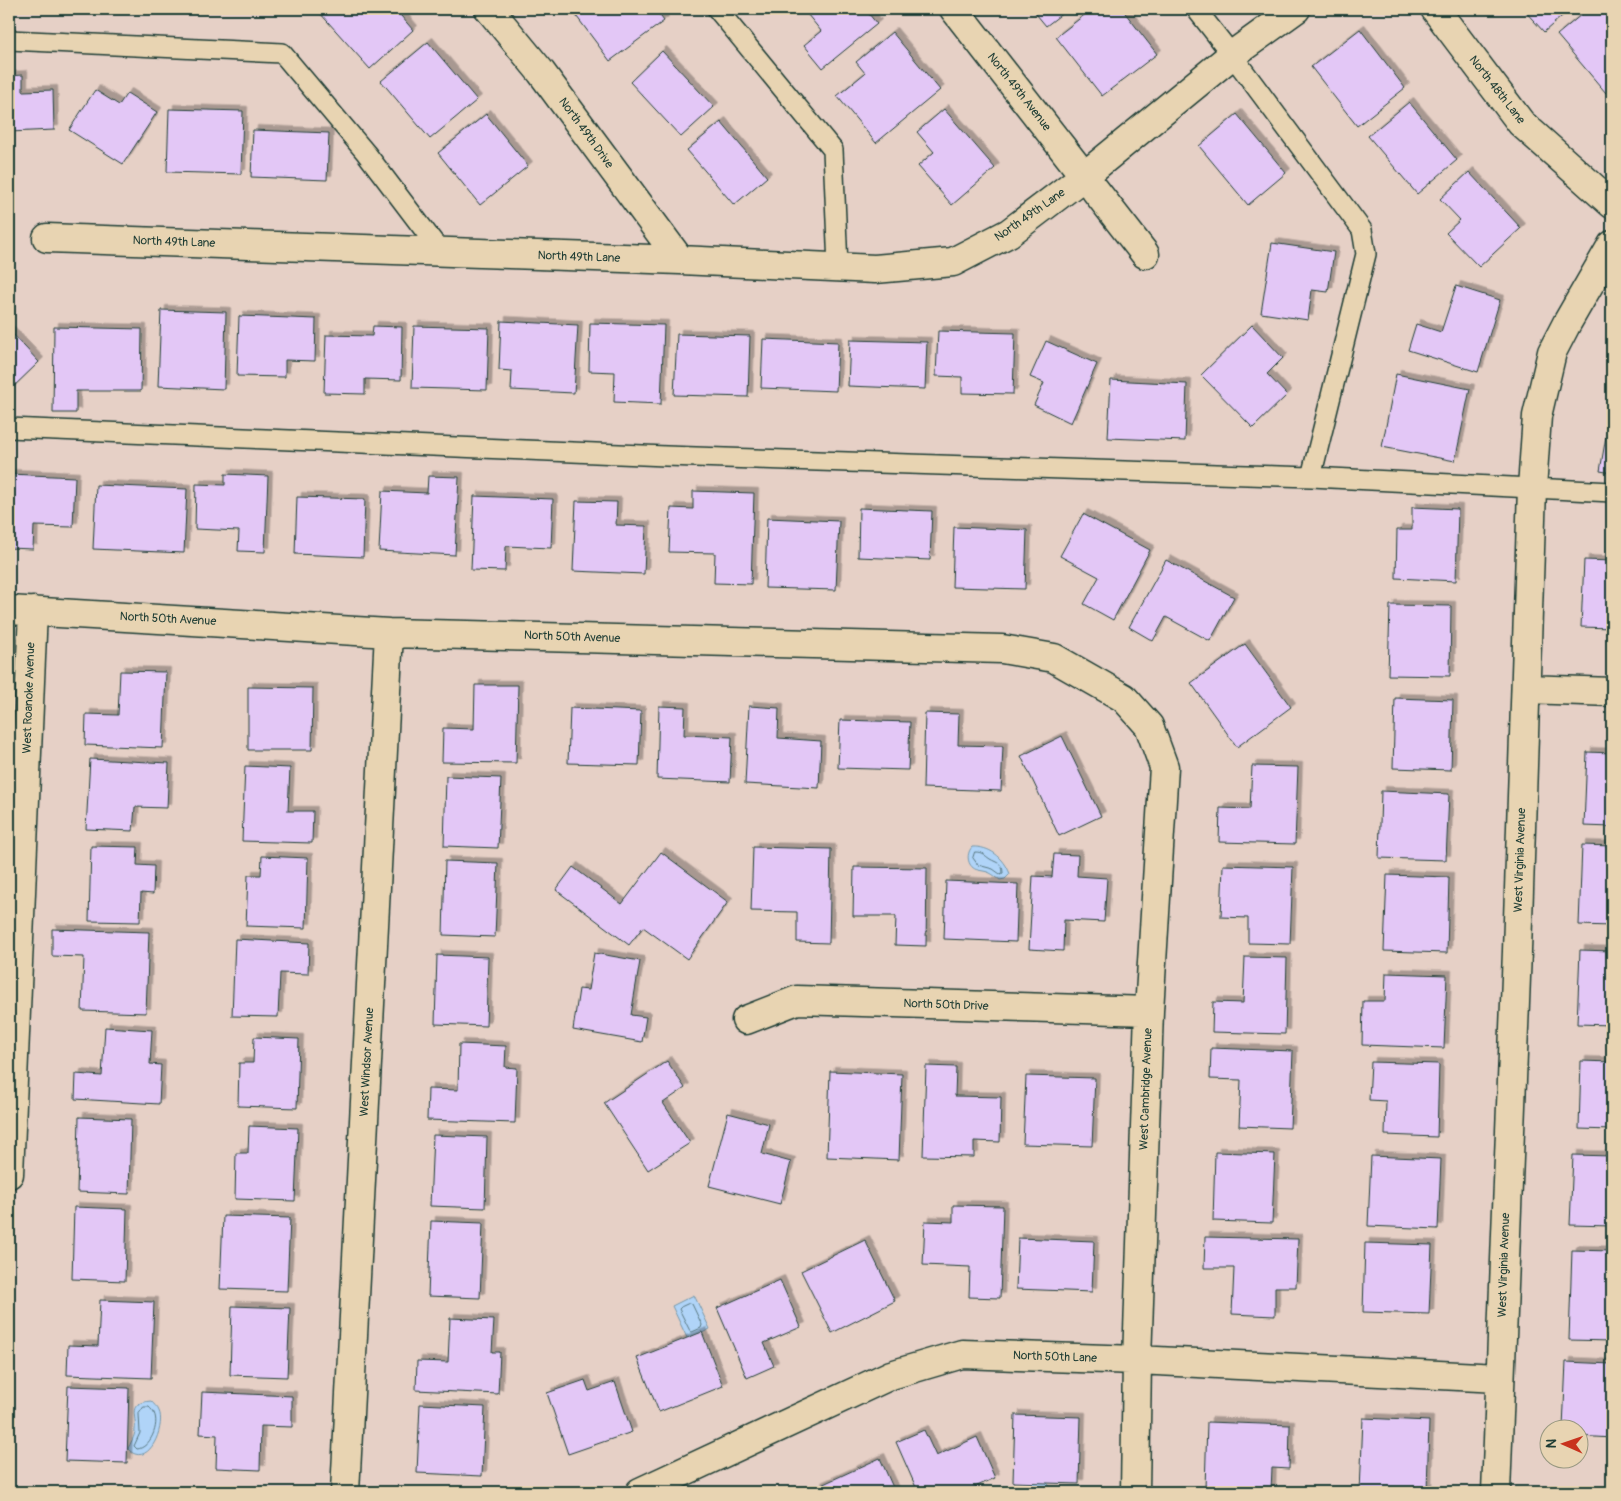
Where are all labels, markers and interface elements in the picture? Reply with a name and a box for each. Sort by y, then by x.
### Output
street label: North 49th Avenue [984,50,1054,134]
street label: North 48th Lane [1466,53,1528,127]
street label: North 49th Drive [555,95,617,171]
street label: North 49th Lane [992,185,1068,245]
street label: North 49th Lane [132,233,216,251]
street label: North 49th Lane [537,248,621,266]
street label: North 50th Avenue [119,609,217,629]
street label: North 50th Avenue [523,628,621,646]
street label: West Roanoke Avenue [20,642,38,754]
street label: West Virginia Avenue [1511,807,1529,913]
street label: North 50th Drive [903,996,989,1014]
street label: West Windsor Avenue [357,1007,377,1117]
street label: West Cambridge Avenue [1136,1028,1156,1150]
street label: West Virginia Avenue [1495,1212,1513,1318]
street label: North 50th Lane [1013,1348,1098,1366]
north arrow [1538,1418,1588,1468]
text: N [1543,1439,1560,1449]

